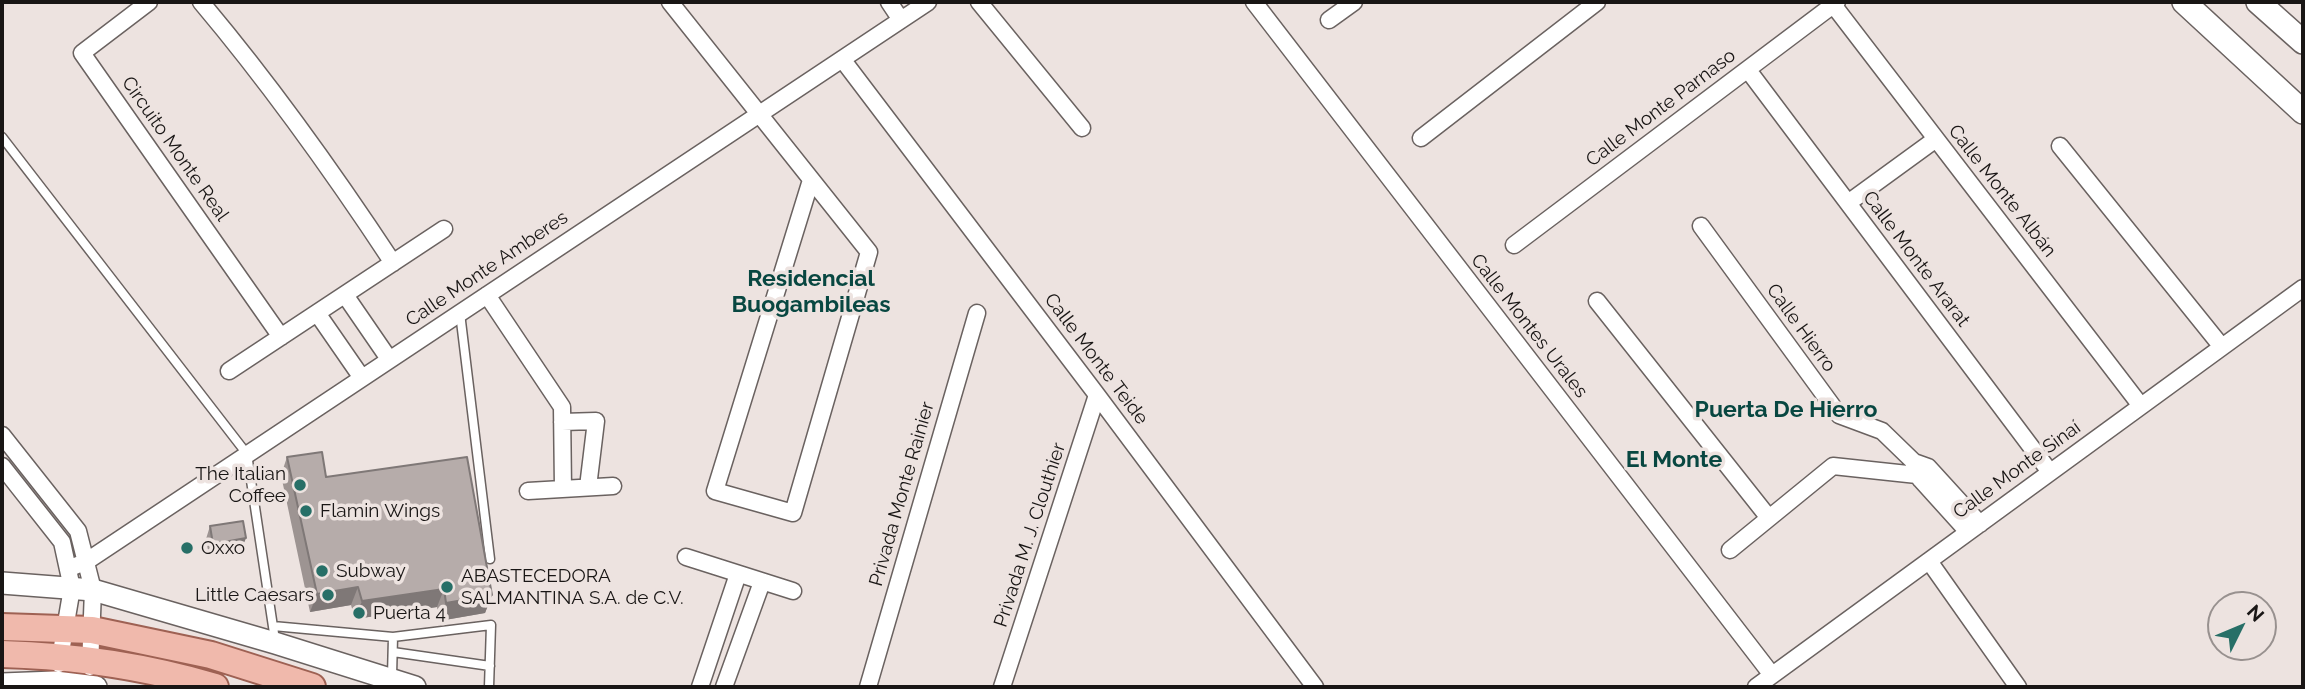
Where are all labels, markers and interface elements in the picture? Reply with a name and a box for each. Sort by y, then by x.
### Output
street label: Calle Monte Parnaso [1582,44,1740,172]
street label: Circuito Monte Real [116,72,234,226]
street label: Calle Monte Albán [1943,120,2061,262]
street label: Calle Monte Ararat [1858,187,1974,331]
street label: Calle Monte Amberes [402,206,572,332]
street label: Calle Montes Urales [1466,249,1592,403]
district label: Residencial Buogambileas [731,265,891,319]
street label: Calle Hierro [1761,279,1841,377]
street label: Calle Monte Teide [1039,289,1153,429]
district label: Puerta De Hierro [1695,396,1877,424]
street label: Privada Monte Rainier [865,399,939,589]
street label: Calle Monte Sinaí [1949,416,2085,524]
street label: Privada M. J. Clouthier [989,440,1071,630]
district label: El Monte [1626,446,1722,474]
place label: The Italian Coffee [195,463,286,507]
marker: The Italian Coffee [292,477,308,493]
place label: Flamin Wings [320,500,440,522]
marker: Flamin Wings [298,503,314,519]
place label: Oxxo [201,537,245,559]
marker: Oxxo [179,540,195,556]
place label: Subway [336,560,406,582]
marker: Subway [314,563,330,579]
place label: ABASTECEDORA SALMANTINA S.A. de C.V. [461,565,684,609]
marker: ABASTECEDORA SALMANTINA S.A. de C.V. [439,579,455,595]
place label: Little Caesars [195,584,314,606]
marker: Little Caesars [320,587,336,603]
north arrow [2207,591,2277,661]
text: N [2243,600,2269,626]
place label: Puerta 4 [373,602,446,624]
marker: Puerta 4 [351,605,367,621]

